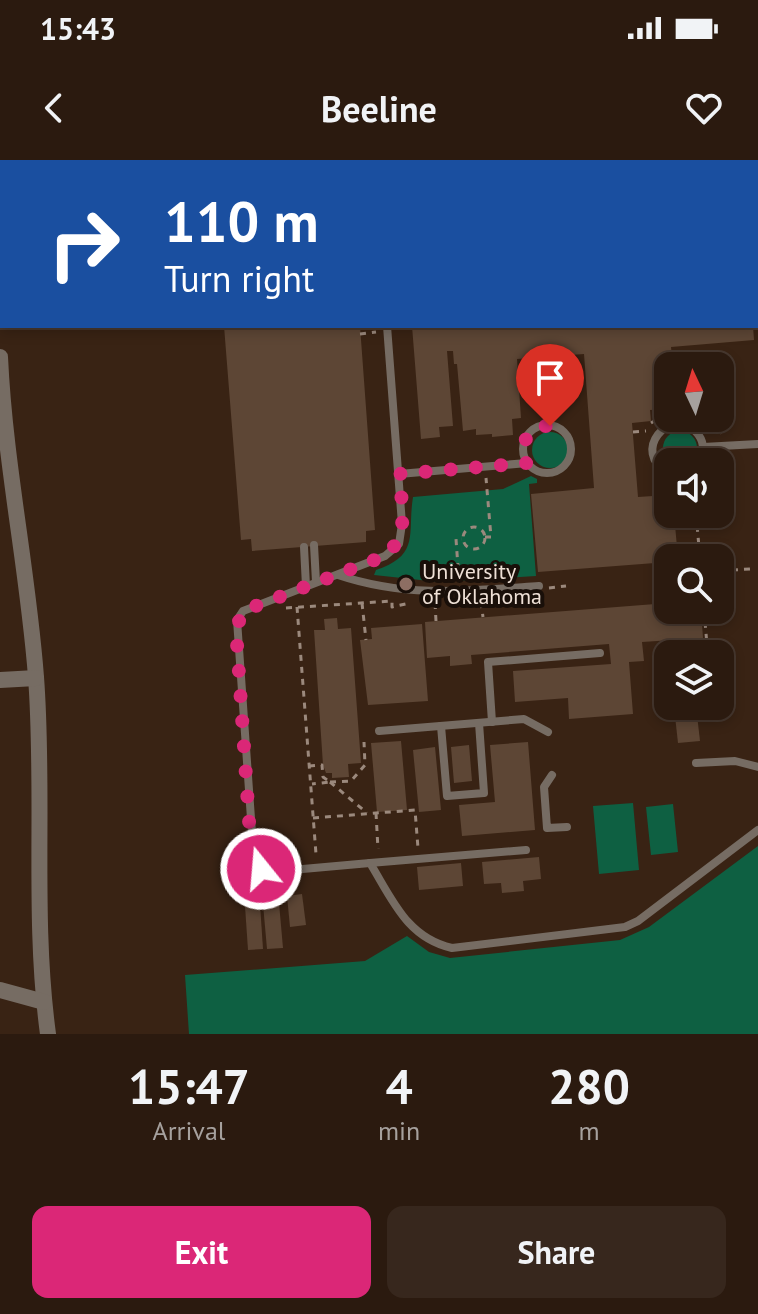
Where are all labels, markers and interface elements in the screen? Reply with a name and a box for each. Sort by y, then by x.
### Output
text: 15:43 [40,9,116,48]
text: Beeline [321,85,437,132]
icon: back [32,86,76,130]
icon: heart [682,86,726,130]
text: 110 m [164,185,319,257]
icon: right [32,192,136,296]
text: Turn right [164,255,314,302]
pin [516,344,584,426]
north arrow [654,352,734,432]
map controls [654,352,734,720]
icon: arrive [528,356,572,400]
button: sound [654,448,734,528]
button: search [654,544,734,624]
place label: University of Oklahoma [422,557,542,610]
marker: University of Oklahoma [397,575,415,593]
button: layers [654,640,734,720]
position arrow [219,827,303,911]
text: 15:47 [128,1055,250,1117]
text: 4 [385,1055,413,1117]
text: 280 [548,1055,630,1117]
text: Arrival [153,1114,225,1147]
text: min [378,1114,420,1147]
text: m [579,1114,600,1147]
button: Exit [32,1206,371,1298]
button: Share [387,1206,726,1298]

